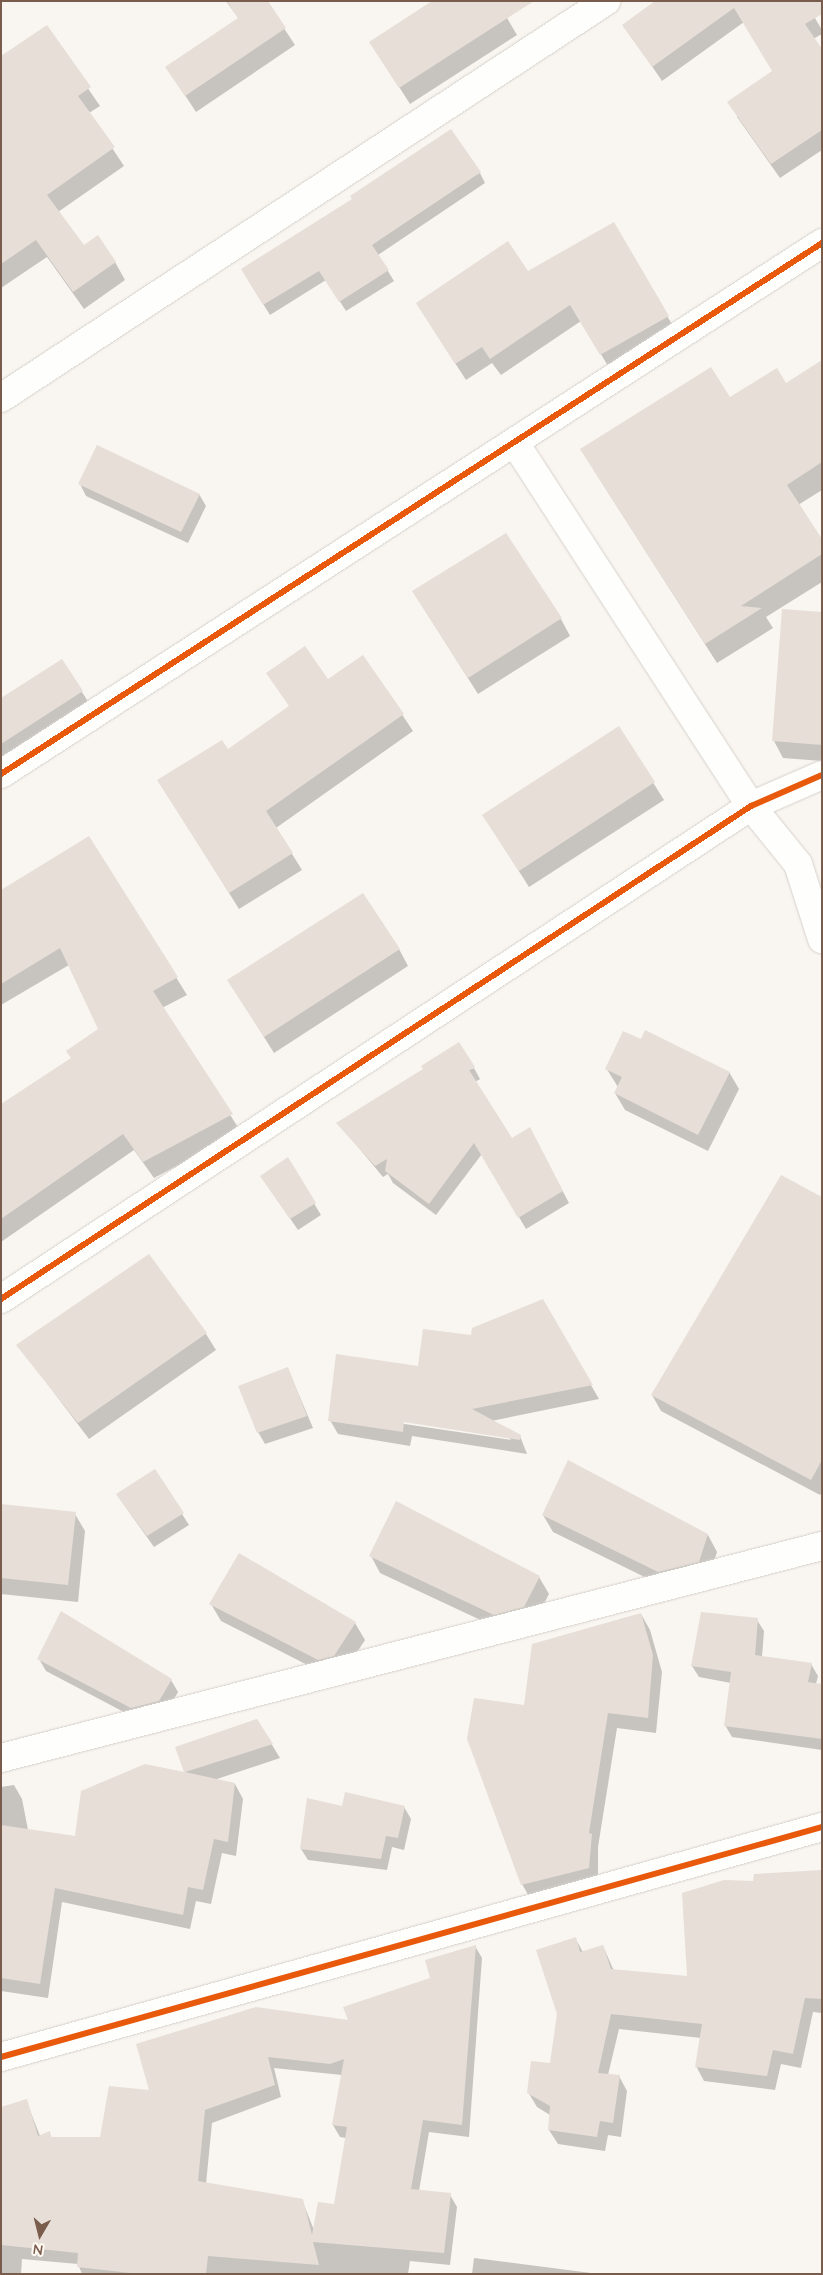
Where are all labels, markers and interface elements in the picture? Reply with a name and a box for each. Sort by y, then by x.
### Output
north arrow [15,2210,65,2260]
text: N [32,2240,44,2259]

